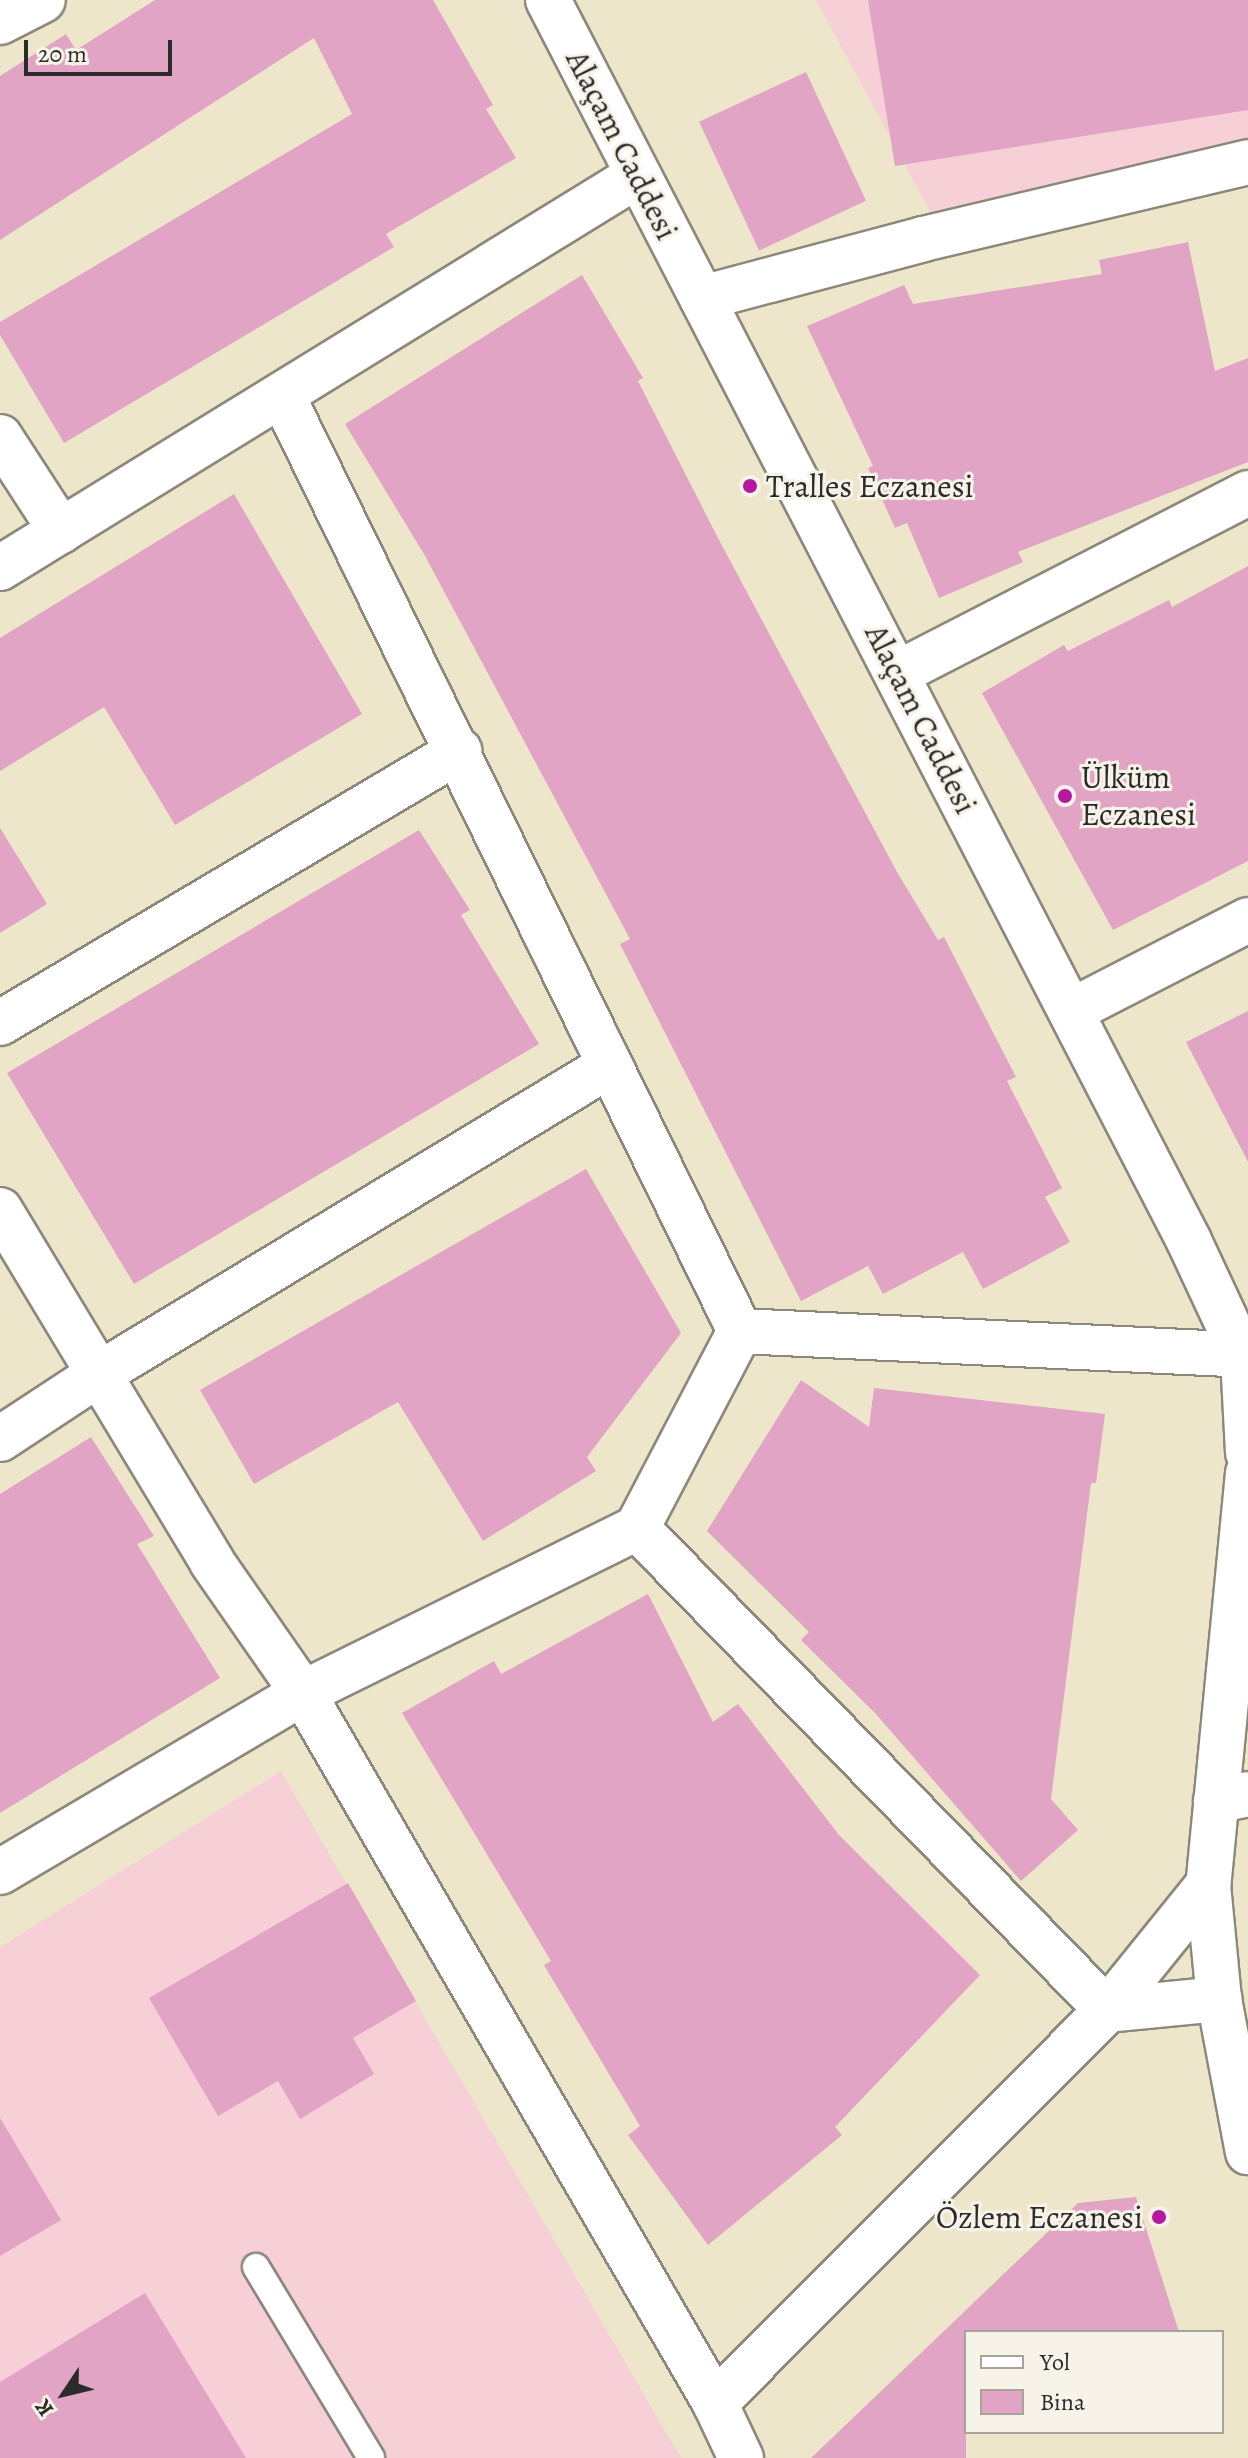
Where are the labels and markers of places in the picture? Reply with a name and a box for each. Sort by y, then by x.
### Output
place label: Tralles Eczanesi [766,467,974,505]
marker: Tralles Eczanesi [741,477,759,495]
place label: Ülküm Eczanesi [1081,759,1196,834]
marker: Ülküm Eczanesi [1056,787,1074,805]
place label: Özlem Eczanesi [936,2198,1143,2236]
marker: Özlem Eczanesi [1150,2208,1168,2226]

